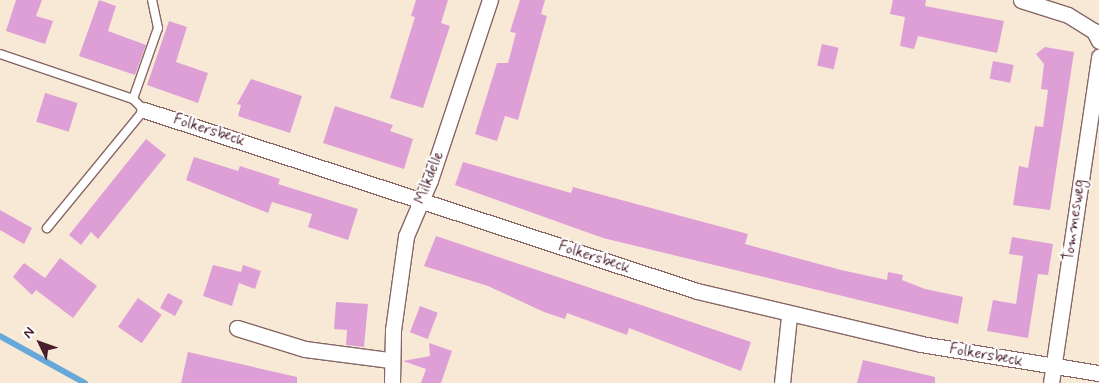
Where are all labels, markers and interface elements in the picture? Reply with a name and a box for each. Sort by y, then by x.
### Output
street label: Folkersbeck [171,111,247,151]
street label: Milkdelle [412,149,448,207]
street label: Tommesweg [1060,178,1090,262]
street label: Folkersbeck [556,238,632,278]
north arrow [15,318,65,368]
text: N [19,323,39,342]
street label: Folkersbeck [948,341,1024,371]

